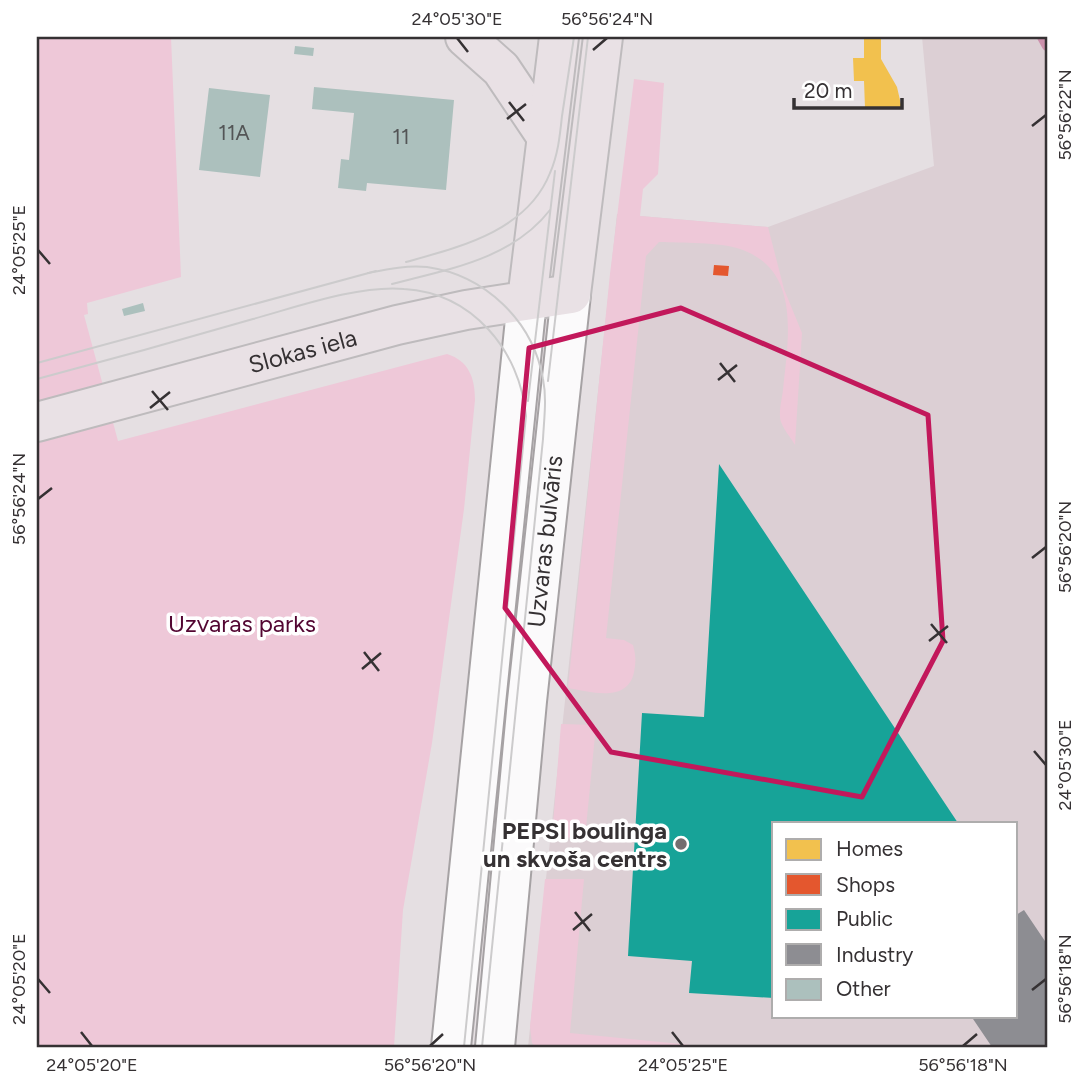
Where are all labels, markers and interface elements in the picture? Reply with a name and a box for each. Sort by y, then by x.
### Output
text: 24°05'30"E [411,8,503,30]
text: 56°56'24"N [561,8,653,30]
scale bar [794,66,902,110]
text: 56°56'22"N [1054,69,1076,161]
text: 20 m [804,78,852,103]
house number: 11A [218,120,250,145]
house number: 11 [392,124,410,149]
text: 24°05'25"E [8,205,30,295]
street label: Slokas iela [245,322,360,379]
text: 56°56'24"N [8,453,30,545]
street label: Uzvaras bulvāris [521,454,568,629]
text: 56°56'20"N [1054,501,1076,593]
park label: Uzvaras parks [168,609,316,638]
text: 24°05'30"E [1054,719,1076,811]
place label: PEPSI boulinga un skvoša centrs [483,816,667,873]
legend [772,822,1018,1018]
marker: PEPSI boulinga un skvoša centrs [673,836,689,852]
text: Homes [836,836,903,861]
text: Shops [836,872,895,897]
text: Public [836,906,893,931]
text: 24°05'20"E [8,933,30,1025]
text: 56°56'18"N [1054,934,1076,1024]
text: Industry [836,942,913,967]
text: Other [836,976,891,1001]
text: 24°05'20"E [46,1054,138,1076]
text: 56°56'20"N [384,1054,476,1076]
text: 24°05'25"E [638,1054,728,1076]
text: 56°56'18"N [918,1054,1008,1076]

